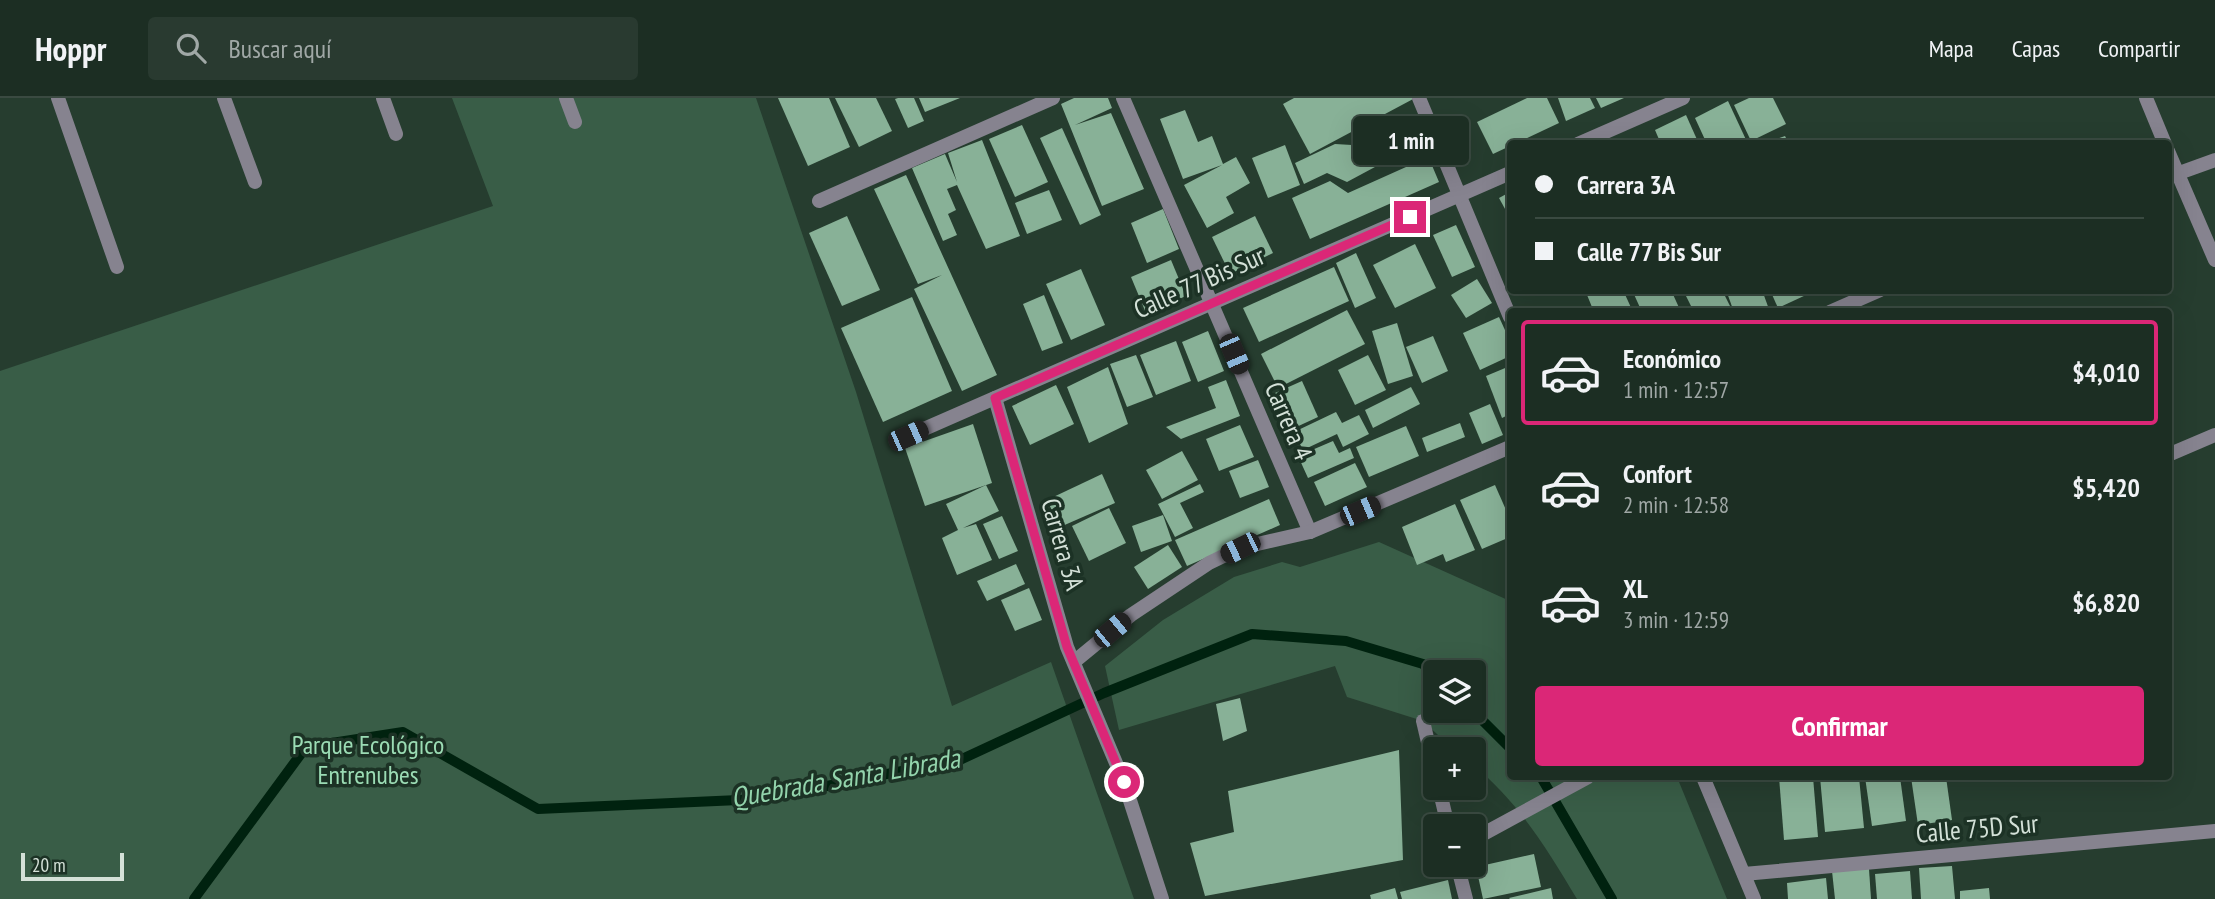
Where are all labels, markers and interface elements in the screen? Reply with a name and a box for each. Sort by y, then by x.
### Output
search box [148,17,638,80]
text: Hoppr [35,27,106,70]
icon: search [172,29,210,67]
text: Buscar aquí [228,32,332,65]
text: Mapa [1929,33,1974,64]
text: Capas [2012,33,2060,64]
text: Compartir [2098,33,2180,64]
callout: 1 min [1352,116,1468,164]
text: 1 min [1388,126,1434,155]
text: Carrera 3A [1577,168,1675,201]
route end [1394,201,1426,233]
text: Calle 77 Bis Sur [1577,235,1721,268]
street label: Calle 77 Bis Sur [1128,238,1270,326]
car [1217,331,1252,377]
icon: car [1539,341,1602,404]
text: Económico [1623,342,1721,375]
text: $4,010 [2072,356,2140,389]
text: 1 min · 12:57 [1623,375,1729,404]
street label: Carrera 4 [1258,377,1320,465]
car [885,418,932,454]
icon: car [1539,456,1602,519]
text: Confort [1623,457,1692,490]
text: $5,420 [2072,471,2140,504]
text: 2 min · 12:58 [1623,490,1729,519]
car [1337,493,1384,529]
street label: Carrera 3A [1034,494,1092,594]
car [1217,529,1264,567]
icon: car [1539,571,1602,634]
text: XL [1623,572,1648,605]
text: $6,820 [2072,586,2140,619]
text: 3 min · 12:59 [1623,605,1729,634]
car [1090,608,1135,652]
map controls [1423,660,1486,877]
button: layers [1423,660,1486,723]
button: Confirmar [1535,686,2144,766]
park label: Parque Ecológico Entrenubes [292,728,444,791]
button: + [1423,737,1486,800]
water label: Quebrada Santa Librada [728,738,964,815]
route start [1108,766,1140,798]
street label: Calle 75D Sur [1915,806,2039,850]
button: − [1423,814,1486,877]
scale bar [21,850,124,882]
text: 20 m [32,853,66,877]

